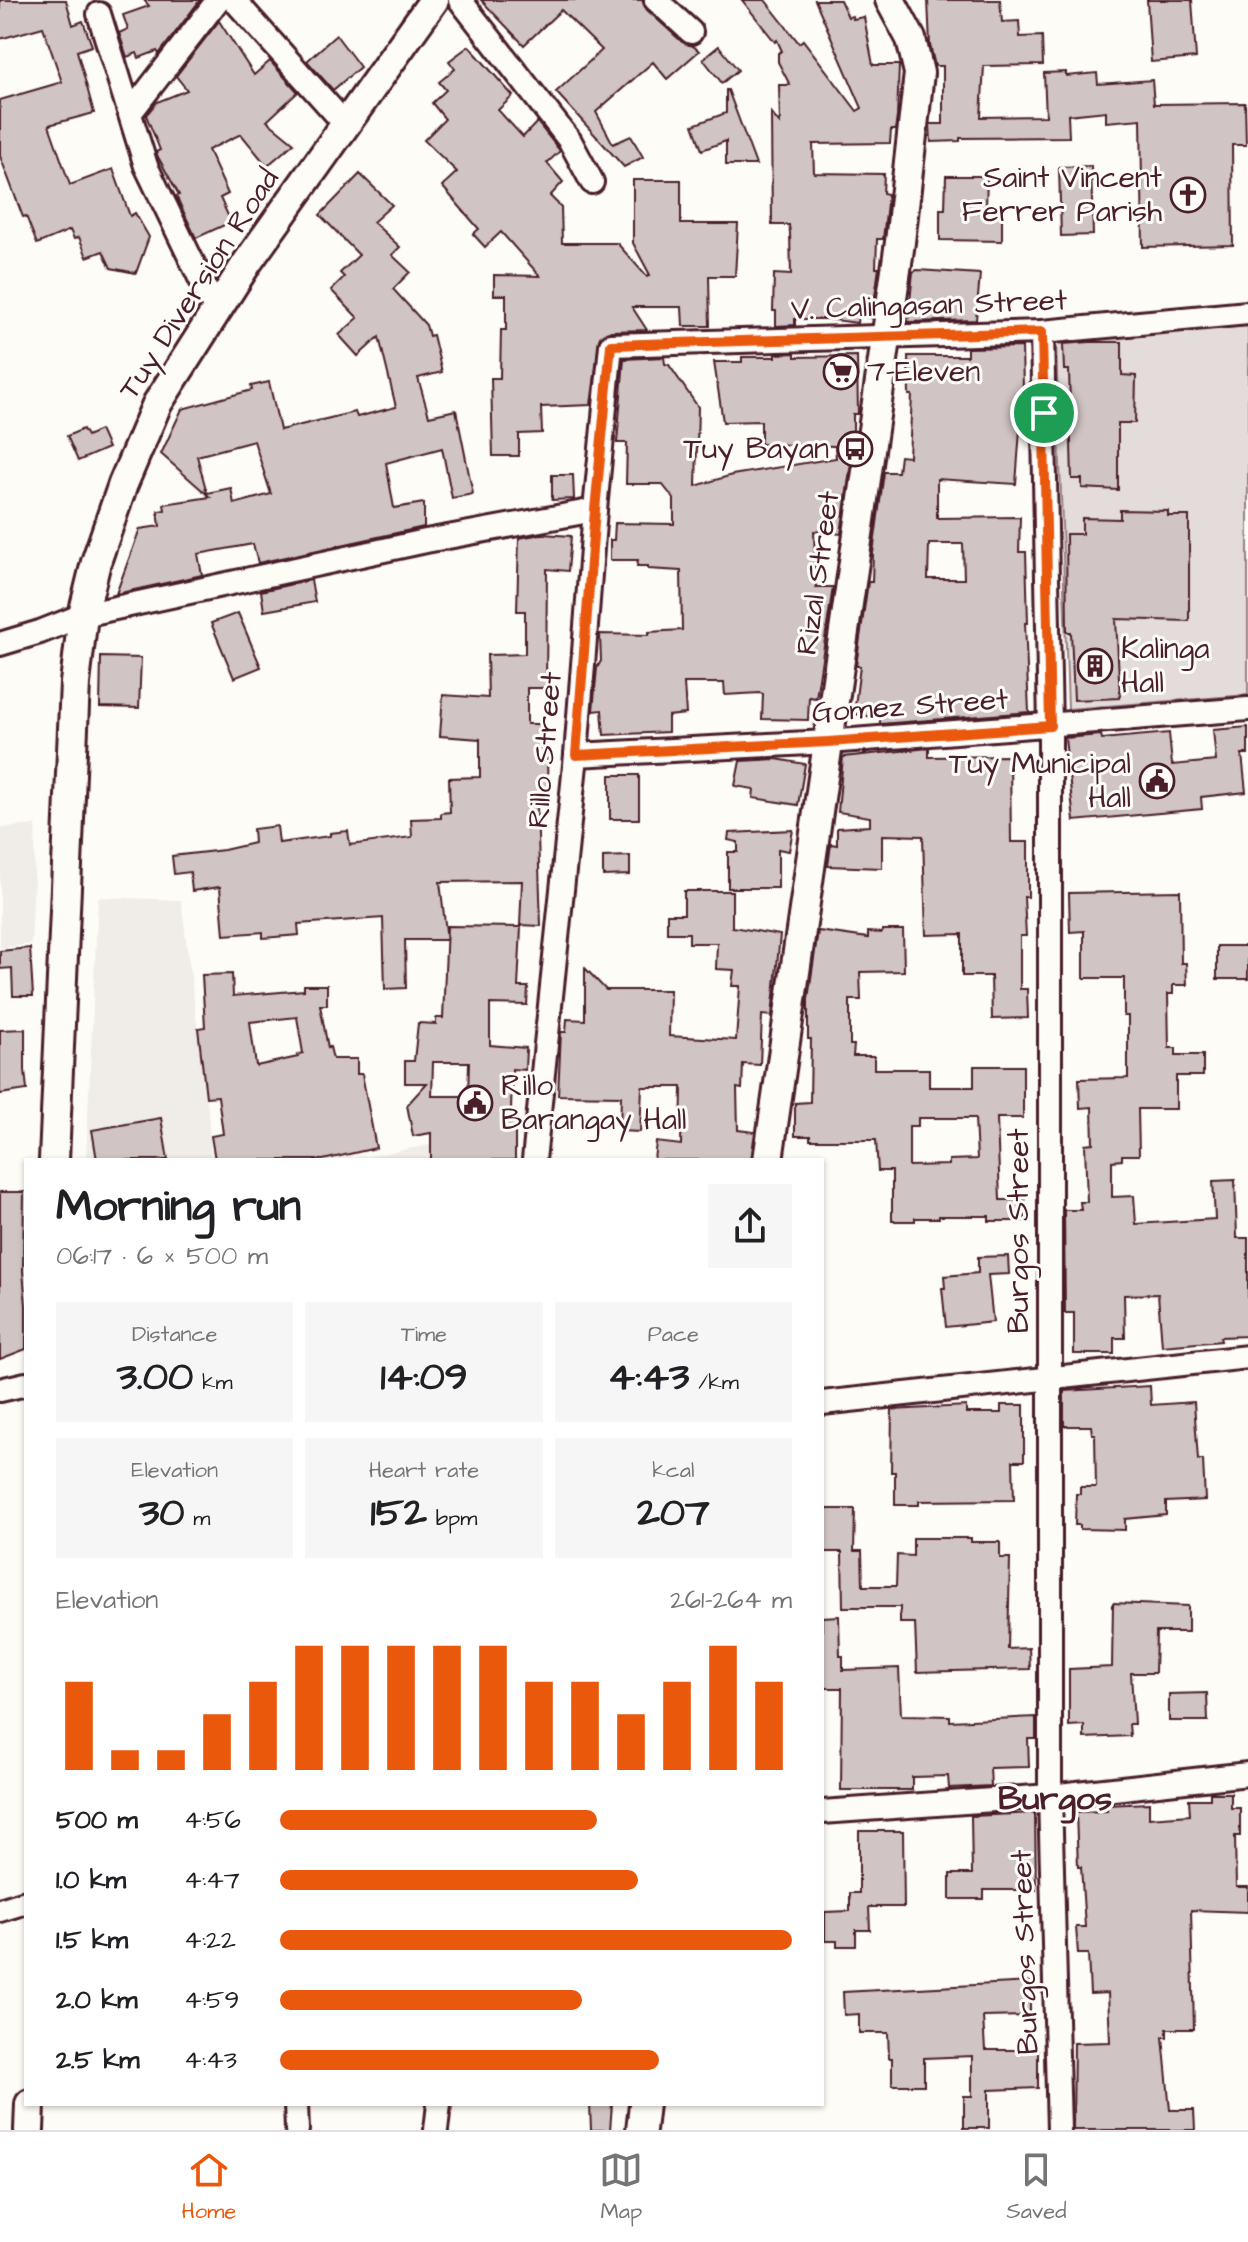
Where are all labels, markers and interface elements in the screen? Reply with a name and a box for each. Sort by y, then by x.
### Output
place label: Saint Vincent Ferrer Parish [962,157,1162,233]
street label: Tuy Diversion Road [109,161,290,408]
church icon: Saint Vincent Ferrer Parish [1169,176,1207,214]
street label: V. Calingasan Street [790,279,1068,332]
place label: 7-Eleven [867,351,980,393]
supermarket icon: 7-Eleven [822,353,860,391]
pin [1010,379,1078,447]
icon: arrive [1022,391,1066,435]
place label: Tuy Bayan [683,428,829,471]
bus stop icon: Tuy Bayan [836,430,874,468]
street label: Rizal Street [786,488,850,658]
place label: Kalinga Hall [1121,628,1209,704]
building icon: Kalinga Hall [1076,647,1114,685]
street label: Rillo Street [517,670,573,830]
street label: Gomez Street [810,678,1010,734]
place label: Tuy Municipal Hall [949,743,1131,819]
public building icon: Tuy Municipal Hall [1138,762,1176,800]
place label: Rillo Barangay Hall [501,1065,686,1142]
public building icon: Rillo Barangay Hall [456,1084,494,1122]
street label: Burgos Street [998,1128,1041,1334]
text: Morning run [56,1177,301,1238]
button: share [708,1184,792,1268]
text: 06:17 · 6 × 500 m [56,1238,268,1274]
text: Distance [132,1319,217,1350]
text: Time [401,1319,447,1350]
text: Pace [648,1319,699,1350]
text: 3.00 [117,1350,193,1405]
text: 14:09 [380,1350,468,1405]
text: 4:43 [608,1350,689,1405]
text: km [193,1367,233,1398]
text: /km [689,1367,739,1398]
text: Elevation [131,1455,218,1486]
text: Heart rate [369,1455,479,1486]
text: kcal [652,1455,694,1486]
text: 30 [139,1486,184,1541]
text: 152 [371,1486,427,1541]
text: 207 [637,1486,710,1541]
text: m [184,1503,210,1534]
text: bpm [427,1503,477,1534]
text: Elevation [56,1582,158,1618]
text: 261–264 m [670,1582,792,1618]
district label: Burgos [998,1775,1112,1824]
text: 500 m [56,1802,138,1838]
text: 4:56 [184,1802,241,1838]
street label: Burgos Street [1000,1849,1051,2055]
text: 1.0 km [56,1862,126,1898]
text: 4:47 [184,1862,240,1898]
text: 1.5 km [56,1922,128,1958]
text: 4:22 [184,1922,236,1958]
text: 2.0 km [56,1982,138,2018]
text: 4:59 [184,1982,239,2018]
text: 2.5 km [56,2042,140,2078]
text: 4:43 [184,2042,237,2078]
tab: Home [182,2148,236,2227]
tab: Map [599,2148,643,2227]
tab: Saved [1007,2148,1066,2227]

